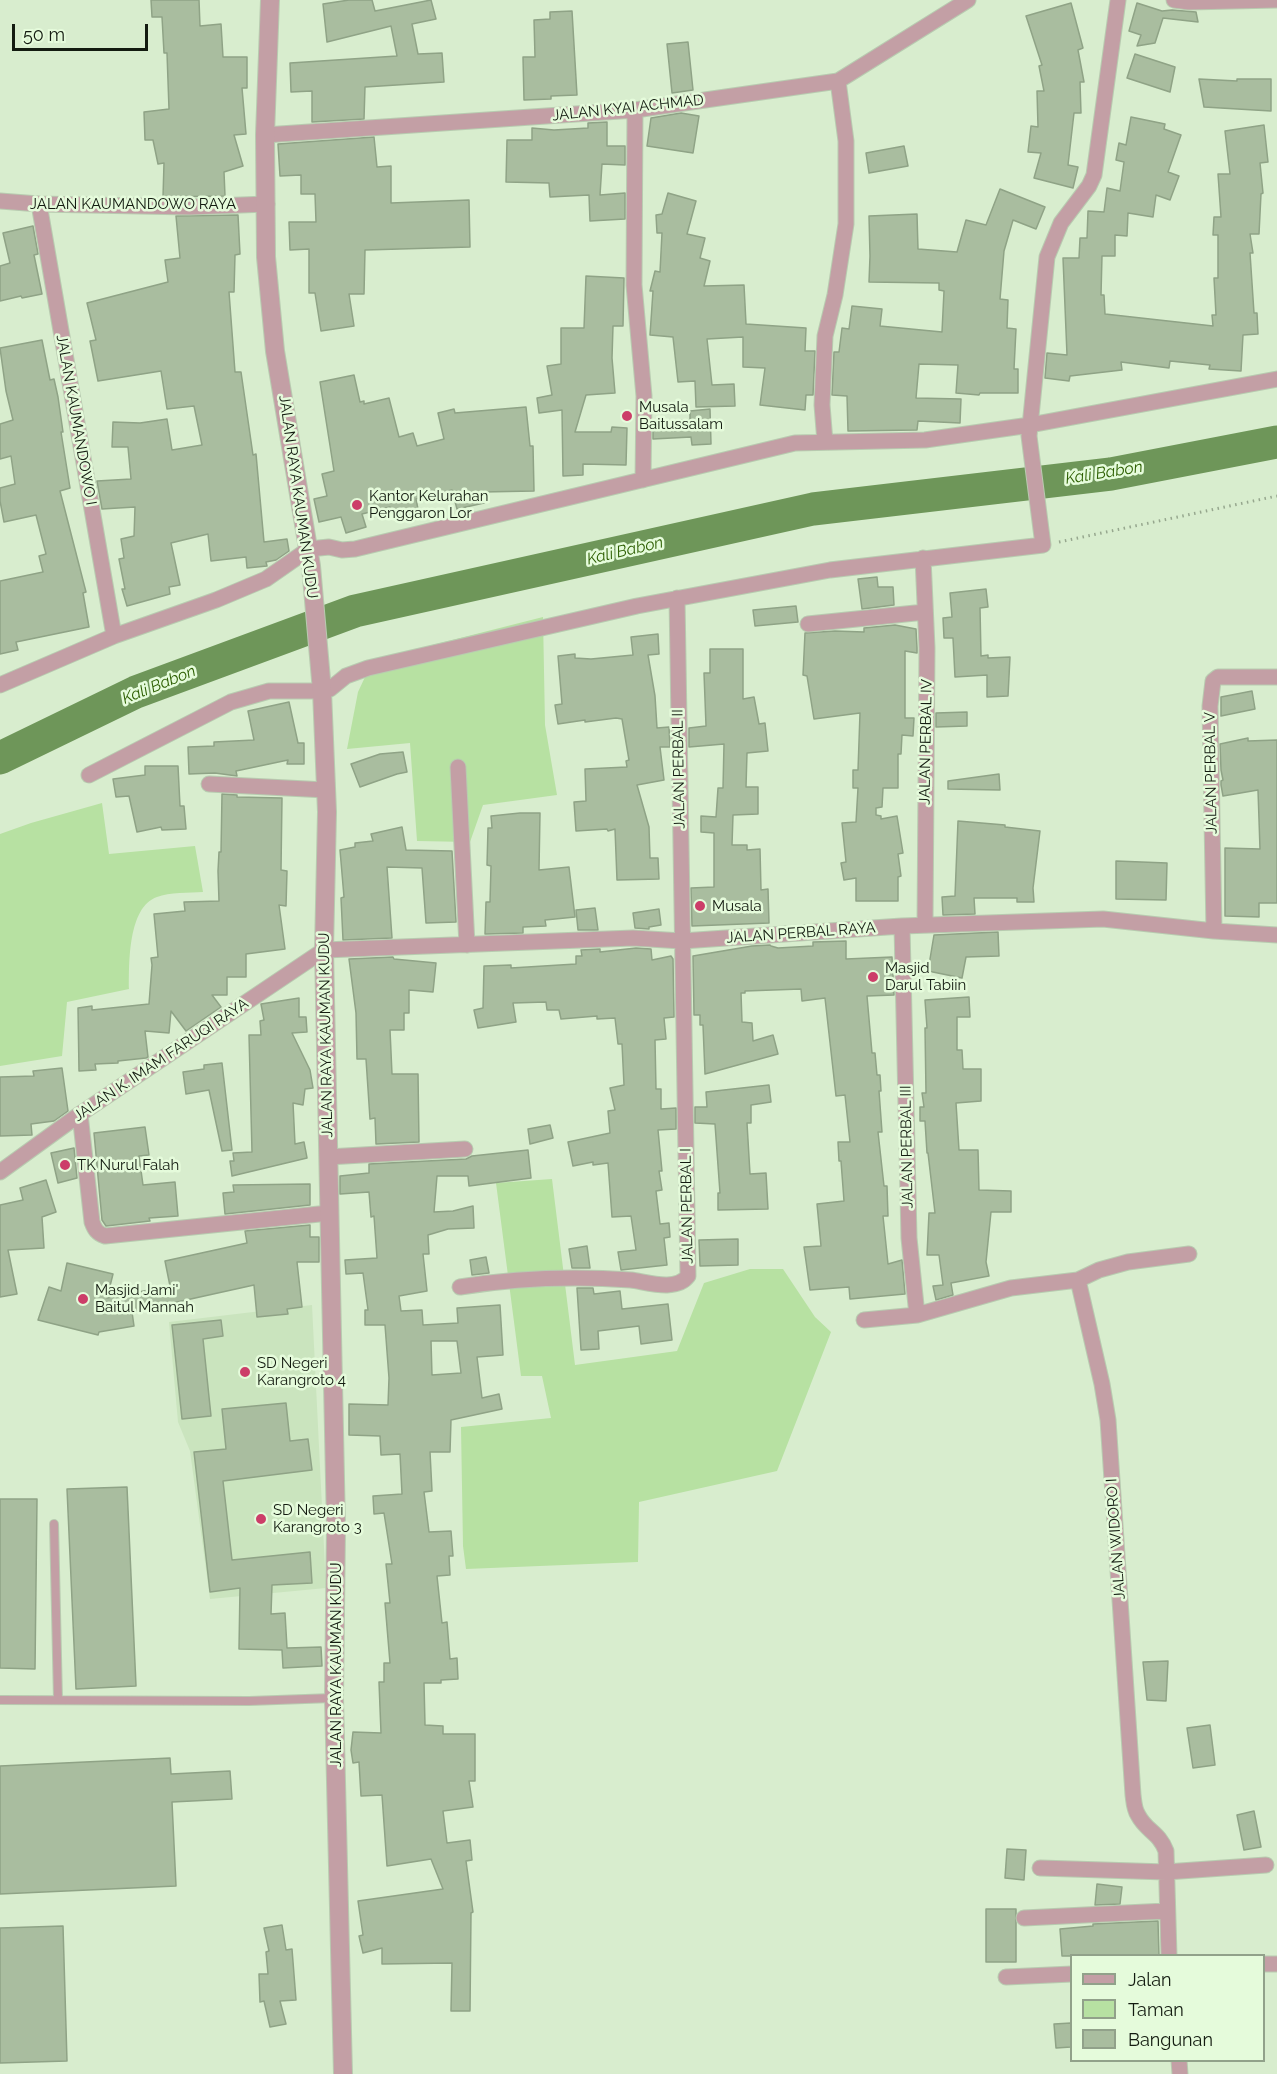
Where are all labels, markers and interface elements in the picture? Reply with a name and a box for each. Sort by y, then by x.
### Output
scale bar [15,12,152,50]
text: 50 m [23,24,65,45]
street label: JALAN KYAI ACHMAD [551,91,705,125]
street label: JALAN KAUMANDOWO RAYA [30,195,236,213]
street label: JALAN KAUMANDOWO I [52,333,100,507]
street label: JALAN RAYA KAUMAN KUDU [275,394,321,600]
place label: Musala Baitussalam [639,398,723,433]
marker: Musala Baitussalam [620,409,634,423]
water label: Kali Babon [1064,457,1144,489]
place label: Kantor Kelurahan Penggaron Lor [369,487,488,522]
marker: Kantor Kelurahan Penggaron Lor [350,498,364,512]
water label: Kali Babon [585,533,665,569]
water label: Kali Babon [119,662,199,708]
street label: JALAN PERBAL IV [916,679,936,805]
street label: JALAN PERBAL II [669,709,689,829]
street label: JALAN PERBAL V [1201,712,1221,834]
place label: Musala [712,897,762,915]
marker: Musala [693,899,707,913]
street label: JALAN PERBAL RAYA [726,919,876,947]
street label: JALAN RAYA KAUMAN KUDU [315,932,337,1138]
place label: Masjid Darul Tabiin [885,959,966,994]
marker: Masjid Darul Tabiin [866,970,880,984]
street label: JALAN K. IMAM FARUQI RAYA [70,995,252,1125]
street label: JALAN PERBAL III [897,1085,917,1209]
street label: JALAN PERBAL I [677,1148,697,1264]
place label: TK Nurul Falah [77,1156,179,1174]
marker: TK Nurul Falah [58,1158,72,1172]
place label: Masjid Jami' Baitul Mannah [95,1281,194,1316]
marker: Masjid Jami' Baitul Mannah [76,1292,90,1306]
place label: SD Negeri Karangroto 4 [257,1354,346,1389]
marker: SD Negeri Karangroto 4 [238,1365,252,1379]
street label: JALAN WIDORO I [1103,1478,1129,1600]
place label: SD Negeri Karangroto 3 [273,1501,362,1536]
marker: SD Negeri Karangroto 3 [254,1512,268,1526]
street label: JALAN RAYA KAUMAN KUDU [327,1562,345,1768]
legend [1070,1954,1265,2062]
text: Jalan [1128,1969,1172,1990]
text: Taman [1128,1999,1184,2020]
text: Bangunan [1128,2029,1213,2050]

